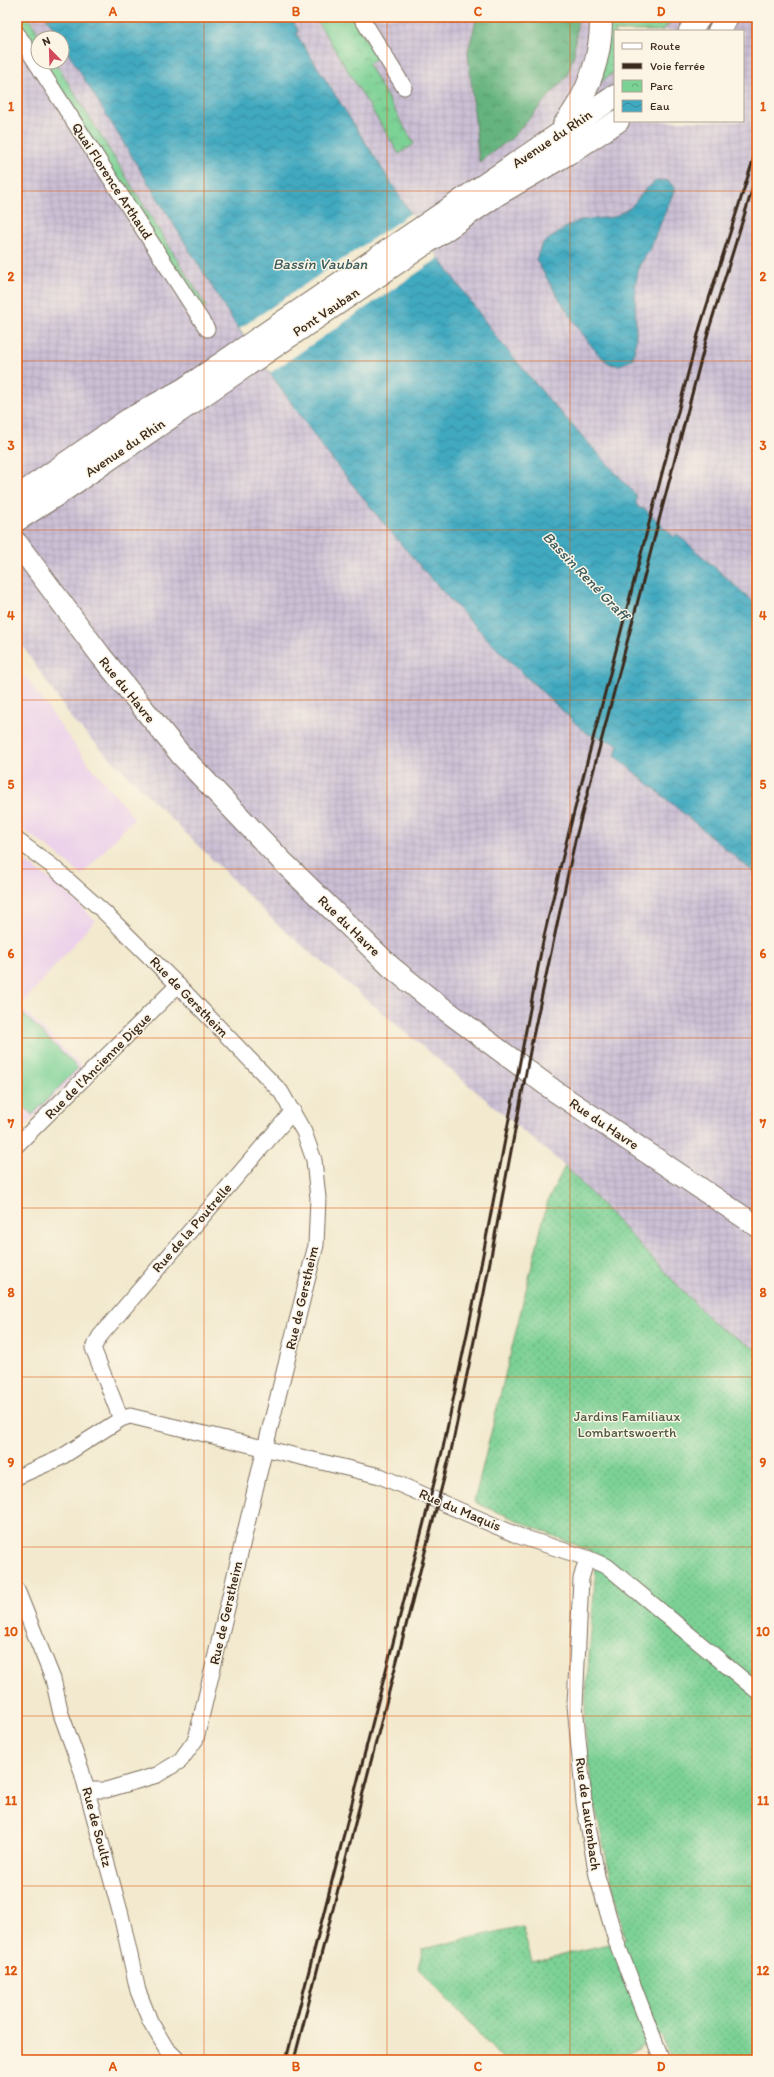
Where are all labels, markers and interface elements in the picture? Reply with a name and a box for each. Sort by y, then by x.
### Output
text: A [108,4,118,19]
text: B [292,4,301,19]
text: C [474,4,483,19]
text: D [657,4,666,19]
north arrow [30,30,70,70]
legend [614,30,744,122]
text: N [40,34,52,49]
text: Route [650,39,680,53]
text: Voie ferrée [650,59,705,73]
text: Parc [650,79,673,93]
text: 1 [8,99,14,114]
text: Eau [650,99,670,113]
text: 1 [760,99,766,114]
street label: Avenue du Rhin [509,106,596,172]
street label: Quai Florence Arthaud [68,119,156,243]
water label: Bassin Vauban [273,255,367,273]
text: 2 [8,269,15,284]
text: 2 [760,269,767,284]
street label: Pont Vauban [290,284,363,340]
street label: Avenue du Rhin [82,415,169,481]
text: 3 [7,438,15,453]
text: 3 [759,438,767,453]
water label: Bassin René Graff [539,528,635,626]
text: 4 [7,608,15,623]
text: 4 [759,608,767,623]
street label: Rue du Havre [95,653,159,727]
text: 5 [8,777,15,792]
text: 5 [760,777,767,792]
street label: Rue du Havre [314,892,384,960]
text: 6 [8,946,15,961]
text: 6 [760,946,767,961]
street label: Rue de Gerstheim [146,953,232,1041]
street label: Rue de l'Ancienne Digue [41,1009,155,1123]
street label: Rue du Havre [566,1094,642,1154]
text: 7 [7,1116,15,1131]
text: 7 [759,1116,767,1131]
street label: Rue de la Poutrelle [149,1180,236,1276]
street label: Rue de Gerstheim [282,1244,322,1352]
text: 8 [7,1285,15,1300]
text: 8 [759,1285,767,1300]
park label: Jardins Familiaux Lombartswoerth [574,1408,680,1441]
text: 9 [8,1455,15,1470]
text: 9 [760,1455,767,1470]
street label: Rue du Maquis [416,1485,504,1535]
street label: Rue de Gerstheim [206,1559,246,1667]
text: 10 [4,1624,18,1639]
text: 10 [756,1624,770,1639]
street label: Rue de Lautenbach [572,1756,604,1872]
street label: Rue de Soultz [78,1785,116,1869]
text: 11 [5,1793,17,1808]
text: 11 [757,1793,769,1808]
text: 12 [5,1963,18,1978]
text: 12 [757,1963,770,1978]
text: A [108,2059,118,2074]
text: B [292,2059,301,2074]
text: C [474,2059,483,2074]
text: D [657,2059,666,2074]

